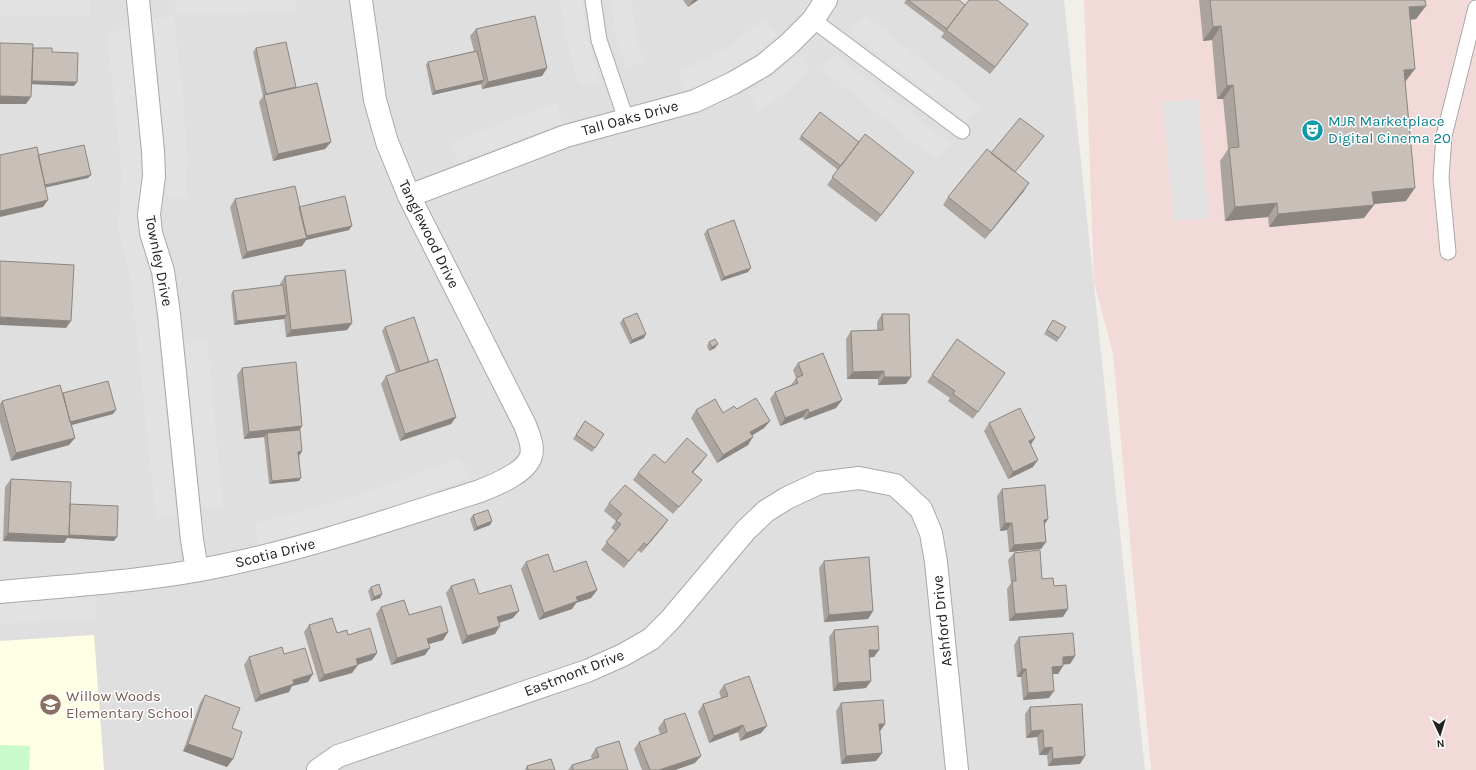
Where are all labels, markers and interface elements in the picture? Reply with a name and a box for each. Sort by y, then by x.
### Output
street label: Tall Oaks Drive [580,96,680,140]
place label: MJR Marketplace Digital Cinema 20 [1328,112,1451,147]
theatre icon: MJR Marketplace Digital Cinema 20 [1300,117,1326,143]
street label: Tanglewood Drive [395,177,463,291]
street label: Townley Drive [141,214,177,308]
street label: Scotia Drive [233,534,317,572]
street label: Ashford Drive [928,574,956,668]
street label: Eastmont Drive [521,646,627,700]
place label: Willow Woods Elementary School [66,687,193,722]
school or university icon: Willow Woods Elementary School [37,692,63,718]
north arrow [1420,714,1460,754]
text: N [1436,737,1445,750]

